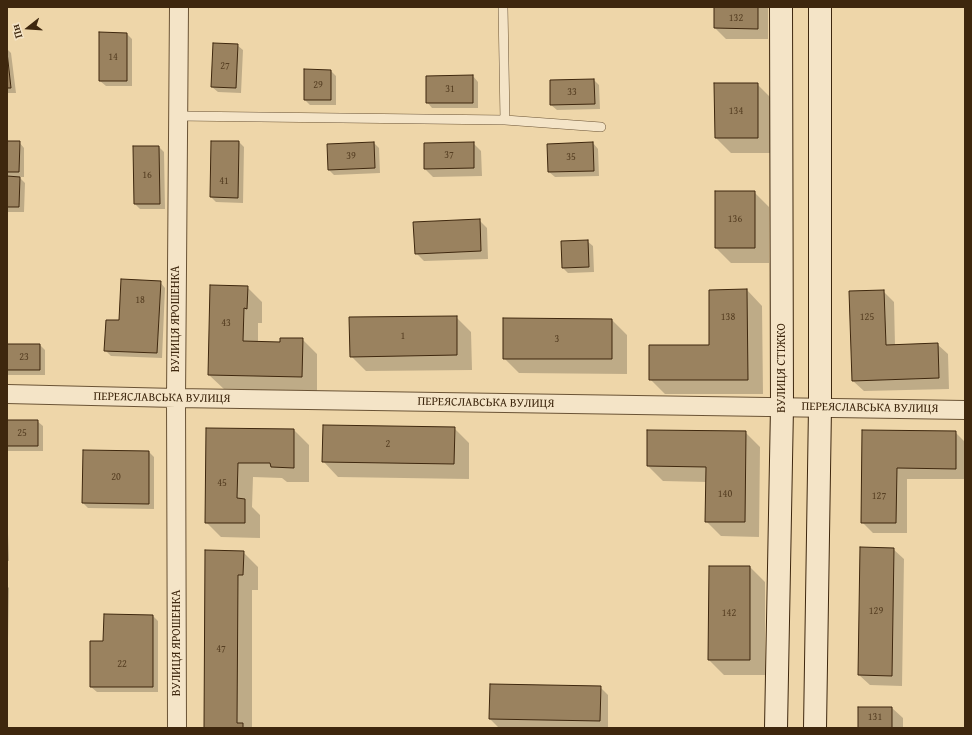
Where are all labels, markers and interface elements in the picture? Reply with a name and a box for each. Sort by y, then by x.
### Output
north arrow [8,8,48,48]
house number: 132 [729,12,743,24]
text: Пн [7,22,26,41]
house number: 14 [108,51,118,63]
house number: 27 [220,60,230,72]
house number: 29 [313,79,323,91]
house number: 31 [445,83,455,95]
house number: 33 [567,86,577,98]
house number: 134 [729,105,743,117]
house number: 37 [444,149,454,161]
house number: 39 [346,150,356,162]
house number: 35 [566,151,576,163]
house number: 16 [142,169,152,181]
house number: 41 [219,175,229,187]
house number: 136 [728,213,742,225]
street label: ВУЛИЦЯ ЯРОШЕНКА [169,266,183,372]
house number: 18 [135,294,145,306]
house number: 138 [721,311,735,323]
house number: 125 [860,311,874,323]
house number: 43 [221,317,231,329]
street label: ВУЛИЦЯ СТІЖКО [775,323,789,413]
house number: 1 [401,330,405,342]
house number: 3 [555,333,559,345]
house number: 23 [19,351,29,363]
street label: ПЕРЕЯСЛАВСЬКА ВУЛИЦЯ [94,390,230,406]
street label: ПЕРЕЯСЛАВСЬКА ВУЛИЦЯ [418,395,554,411]
street label: ПЕРЕЯСЛАВСЬКА ВУЛИЦЯ [802,400,938,416]
house number: 25 [17,427,27,439]
house number: 2 [386,438,390,450]
house number: 20 [111,471,121,483]
house number: 45 [217,477,227,489]
house number: 140 [718,488,732,500]
house number: 127 [872,490,886,502]
street label: ВУЛИЦЯ ЯРОШЕНКА [170,590,184,696]
house number: 129 [869,605,883,617]
house number: 142 [722,607,736,619]
house number: 47 [216,643,226,655]
house number: 22 [117,658,127,670]
house number: 131 [868,711,882,723]

